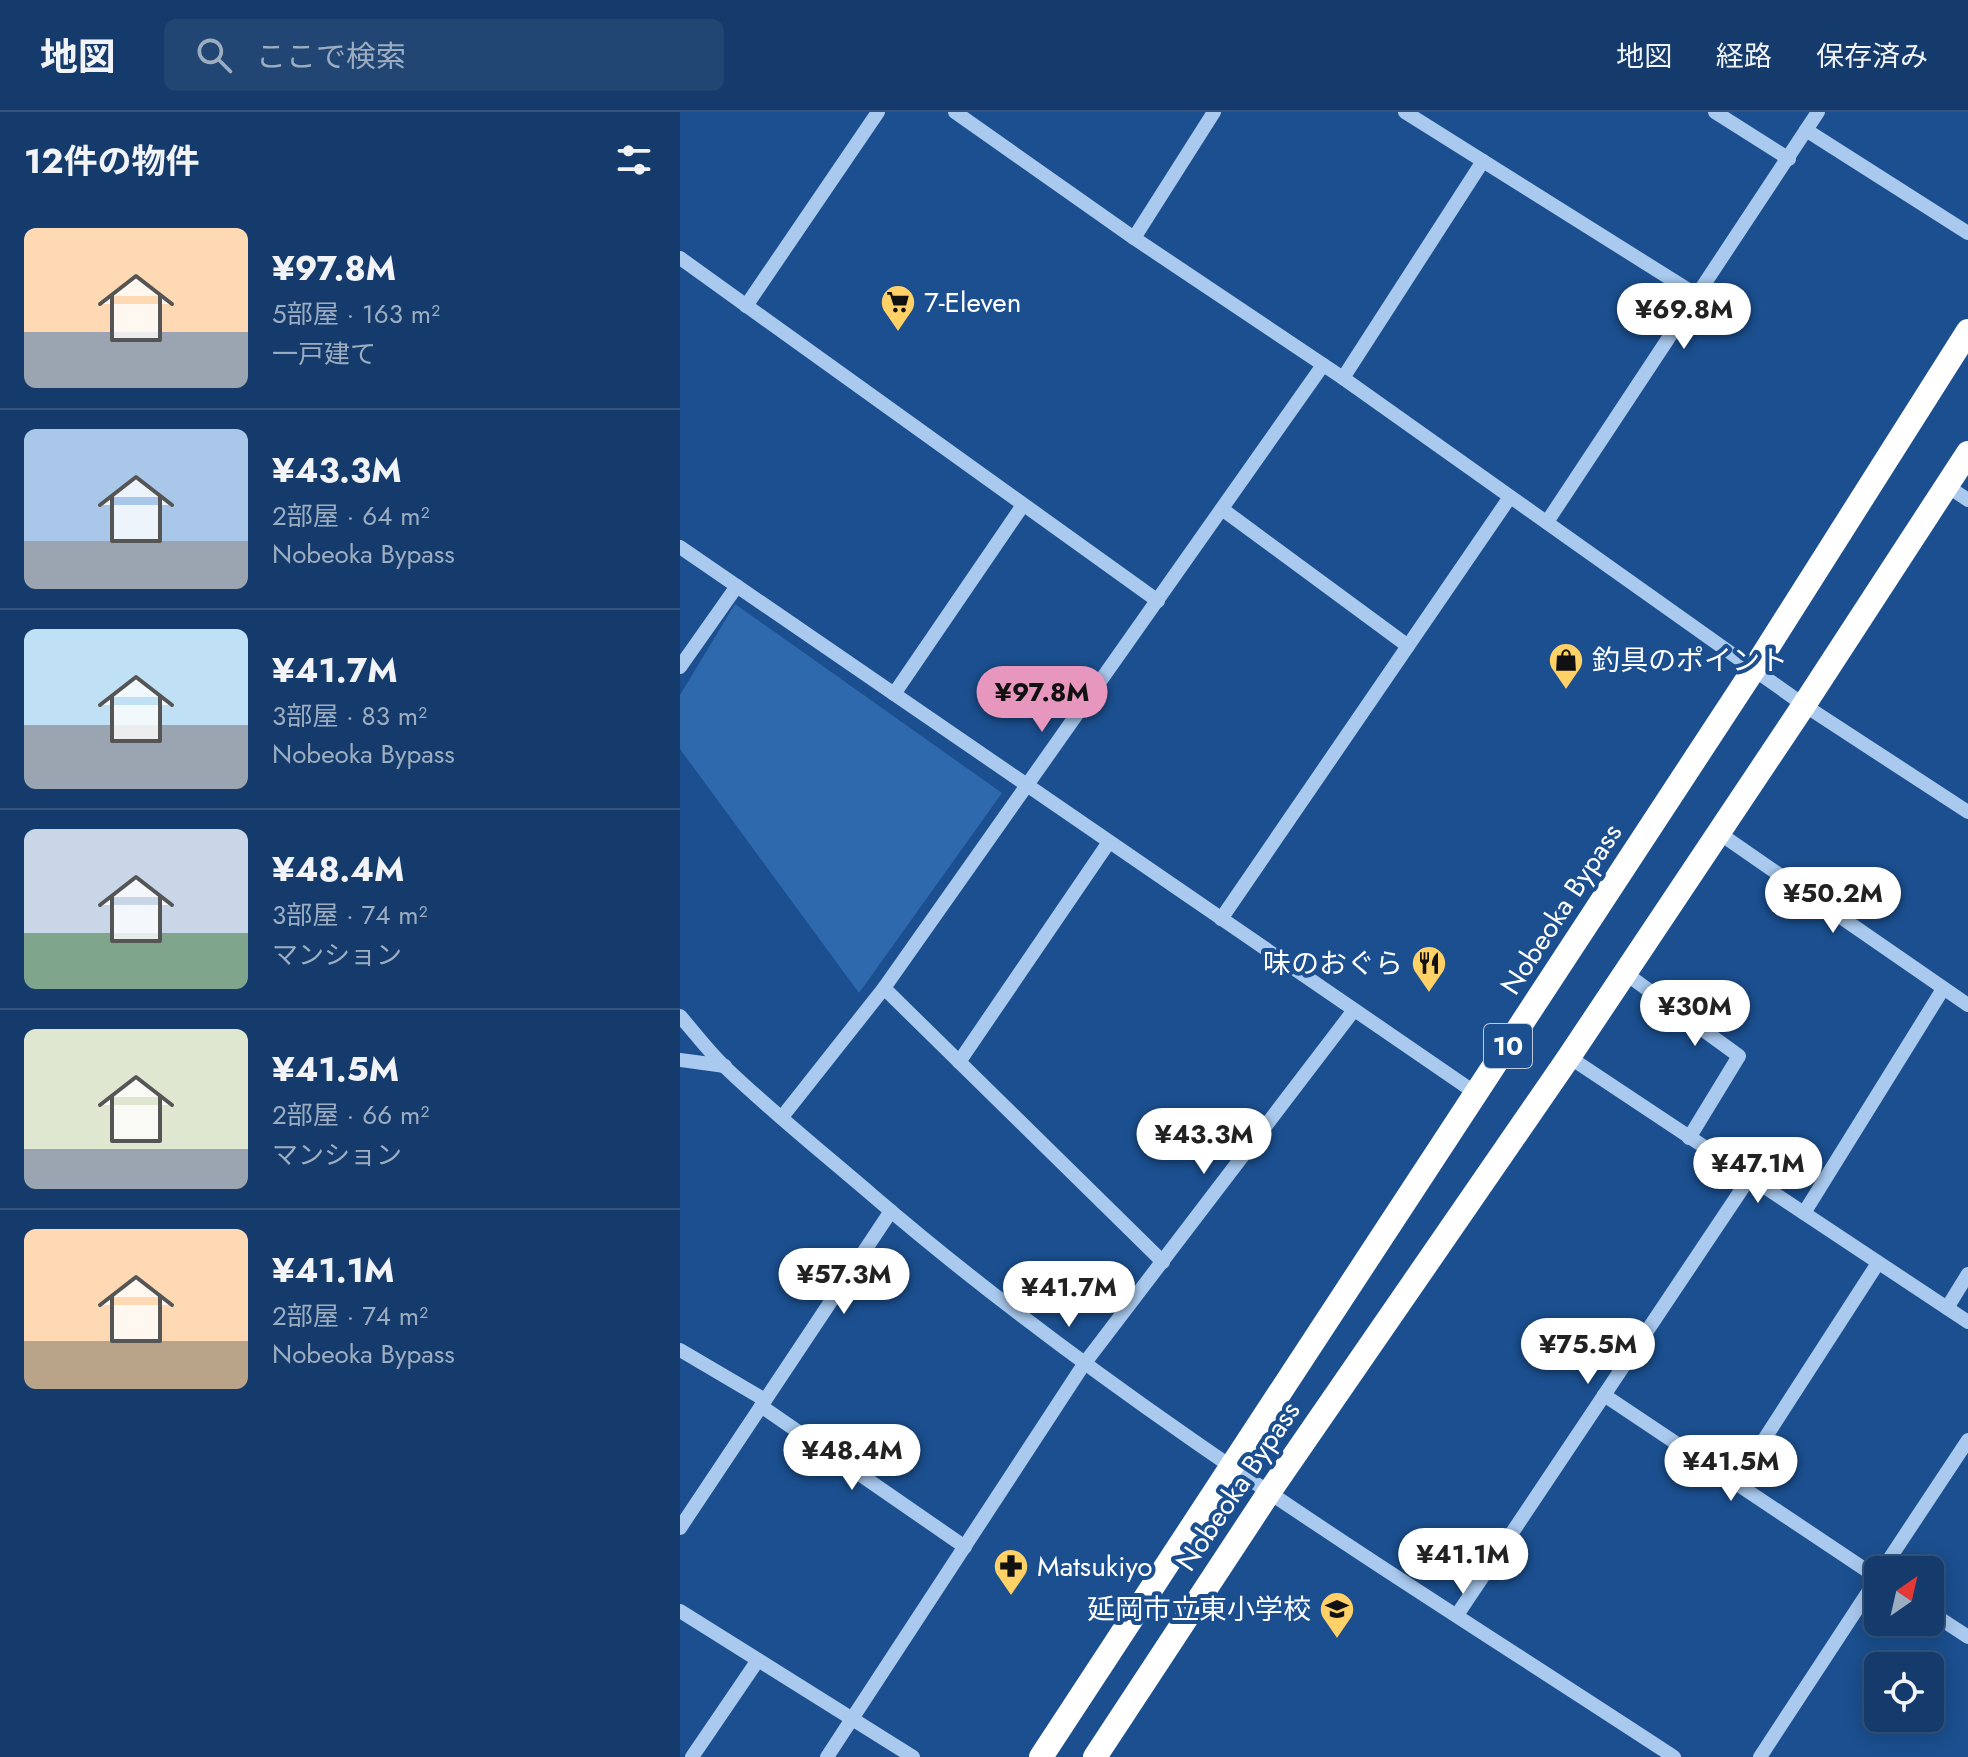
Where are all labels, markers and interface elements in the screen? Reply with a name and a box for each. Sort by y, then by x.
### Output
search box [164,19,724,91]
text: 地図 [40,29,116,84]
icon: search [192,33,236,77]
text: ここで検索 [256,35,406,78]
text: 地図 [1616,36,1672,77]
text: 経路 [1716,36,1772,77]
text: 保存済み [1816,36,1928,77]
text: 12件の物件 [24,137,200,186]
icon: filters [612,138,656,182]
text: ¥97.8M [272,244,396,293]
icon: home [88,260,184,356]
place label: 7-Eleven [924,282,1021,323]
supermarket icon: 7-Eleven [879,283,917,333]
pin: ¥69.8M [1619,283,1749,351]
text: ¥69.8M [1635,290,1733,328]
text: 5部屋 · 163 m² [272,295,440,333]
text: 一戸建て [272,335,376,373]
text: ¥43.3M [272,446,401,495]
icon: home [88,461,184,557]
text: 2部屋 · 64 m² [272,497,429,535]
text: Nobeoka Bypass [272,535,455,573]
place label: 釣具のポイント [1592,640,1788,681]
shop icon: 釣具のポイント [1547,641,1585,691]
text: ¥41.7M [272,646,398,695]
icon: home [88,661,184,757]
pin: ¥97.8M [977,666,1107,734]
text: ¥97.8M [995,673,1089,711]
text: 3部屋 · 83 m² [272,697,427,735]
text: Nobeoka Bypass [272,735,455,773]
street label: Nobeoka Bypass [1490,815,1632,1003]
text: ¥48.4M [272,845,404,894]
icon: home [88,861,184,957]
pin: ¥50.2M [1768,867,1898,935]
text: ¥50.2M [1783,874,1883,912]
text: 3部屋 · 74 m² [272,896,427,934]
text: マンション [272,936,402,974]
place label: 味のおぐら [1263,943,1403,984]
restaurant icon: 味のおぐら [1410,944,1448,994]
pin: ¥30M [1648,980,1742,1048]
text: ¥30M [1658,987,1732,1025]
road number: 10 [1484,1024,1532,1068]
text: ¥41.5M [272,1045,399,1094]
icon: home [88,1061,184,1157]
text: 2部屋 · 66 m² [272,1096,429,1134]
pin: ¥43.3M [1139,1108,1269,1176]
text: ¥43.3M [1155,1115,1253,1153]
text: マンション [272,1136,402,1174]
pin: ¥47.1M [1693,1137,1823,1205]
text: ¥47.1M [1711,1144,1805,1182]
text: ¥41.1M [272,1246,394,1295]
pin: ¥57.3M [779,1248,909,1316]
text: ¥57.3M [797,1255,891,1293]
icon: home [88,1261,184,1357]
pin: ¥41.7M [1004,1261,1134,1329]
text: ¥41.7M [1021,1268,1117,1306]
text: 2部屋 · 74 m² [272,1297,428,1335]
pin: ¥75.5M [1523,1318,1653,1386]
text: ¥75.5M [1539,1325,1637,1363]
text: Nobeoka Bypass [272,1335,455,1373]
street label: Nobeoka Bypass [1166,1393,1310,1579]
pin: ¥48.4M [787,1424,917,1492]
text: ¥48.4M [801,1431,903,1469]
pin: ¥41.5M [1666,1435,1796,1503]
text: ¥41.5M [1682,1442,1780,1480]
pin: ¥41.1M [1398,1528,1528,1596]
text: ¥41.1M [1416,1535,1510,1573]
place label: Matsukiyo [1037,1546,1153,1587]
pharmacy icon: Matsukiyo [992,1547,1030,1597]
north arrow [1864,1556,1944,1636]
map controls [1864,1556,1944,1732]
place label: 延岡市立東小学校 [1087,1589,1311,1630]
school or university icon: 延岡市立東小学校 [1318,1590,1356,1640]
button: locate [1864,1652,1944,1732]

